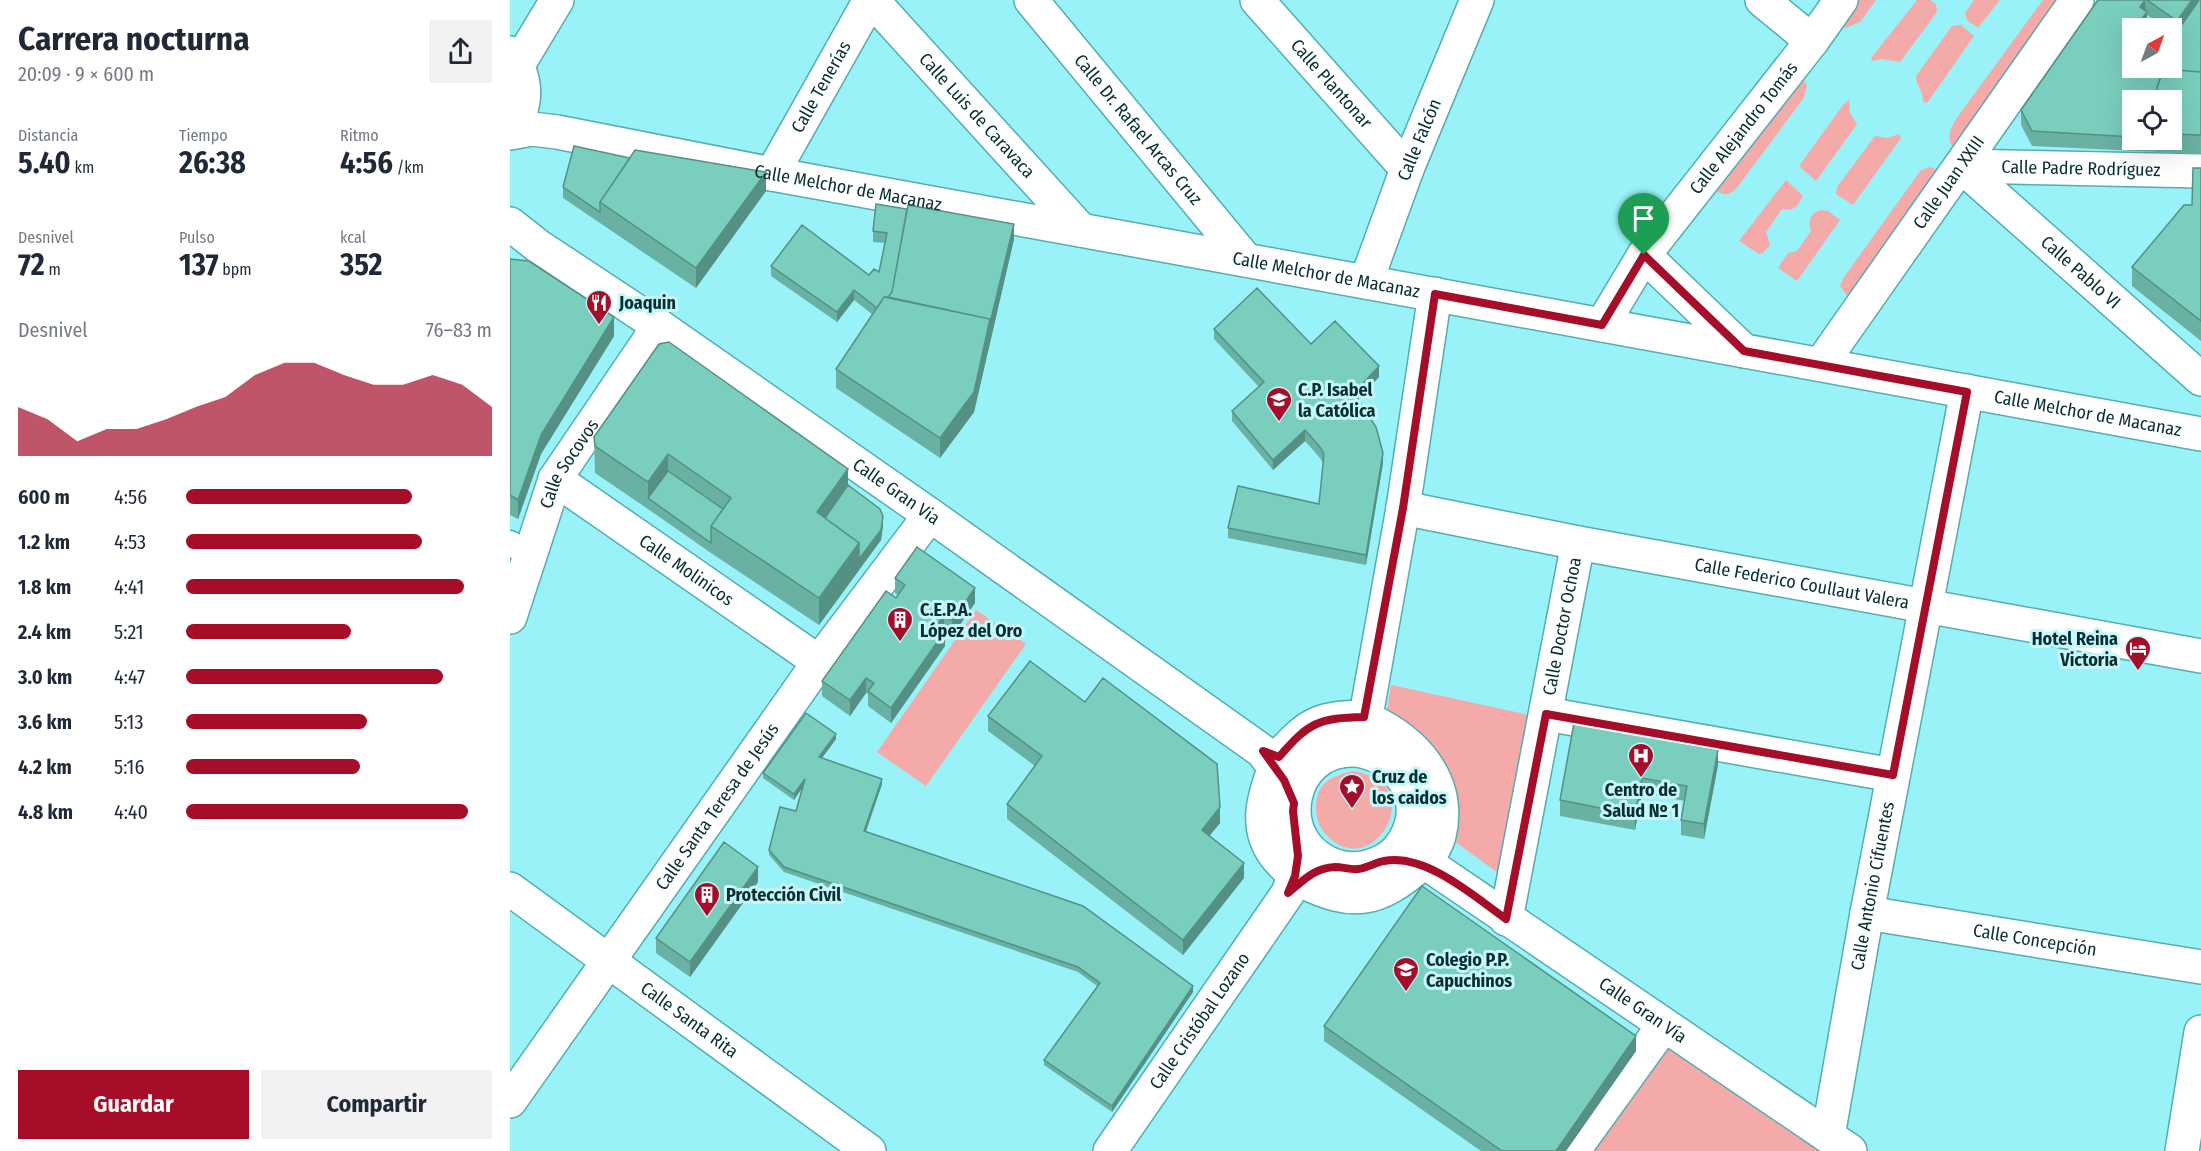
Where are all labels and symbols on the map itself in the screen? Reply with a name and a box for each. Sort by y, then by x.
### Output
north arrow [2122,18,2182,78]
street label: Calle Plantonar [1286,35,1377,134]
street label: Calle Tenerías [786,37,856,137]
street label: Calle Luis de Caravaca [914,48,1040,183]
street label: Calle Dr. Rafael Arcas Cruz [1069,50,1207,209]
street label: Calle Alejandro Tomás [1685,57,1803,199]
street label: Calle Falcón [1393,95,1446,184]
street label: Calle Juan XXIII [1908,132,1989,233]
street label: Calle Padre Rodríguez [2001,156,2161,181]
street label: Calle Melchor de Macanaz [753,160,944,216]
pin [1618,193,1669,255]
street label: Calle Pablo VI [2036,231,2125,313]
street label: Calle Melchor de Macanaz [1231,247,1422,303]
restaurant icon: Joaquin [584,288,614,326]
place label: Joaquin [618,292,676,314]
place label: C.P. Isabel la Católica [1298,379,1376,422]
school or university icon: C.P. Isabel la Católica [1264,385,1294,423]
street label: Calle Melchor de Macanaz [1992,386,2183,441]
street label: Calle Socovos [535,415,604,511]
street label: Calle Gran Via [848,453,944,530]
street label: Calle Molinicos [635,530,738,611]
street label: Calle Federico Coullaut Valera [1693,553,1911,614]
street label: Calle Doctor Ochoa [1538,555,1586,697]
place label: C.E.P.A. López del Oro [920,599,1023,642]
building icon: C.E.P.A. López del Oro [885,605,915,643]
place label: Hotel Reina Victoria [2032,628,2118,671]
hotel icon: Hotel Reina Victoria [2123,634,2153,672]
street label: Calle Santa Teresa de Jesús [651,719,784,894]
hospital icon: Centro de Salud Nº 1 [1626,741,1656,779]
place label: Cruz de los caidos [1372,766,1447,809]
place icon: Cruz de los caidos [1337,772,1367,810]
place label: Centro de Salud Nº 1 [1603,779,1679,822]
street label: Calle Antonio Cifuentes [1846,799,1899,972]
building icon: Protección Civil [692,880,722,918]
place label: Protección Civil [726,884,841,906]
street label: Calle Concepción [1971,919,2098,961]
street label: Calle Cristóbal Lozano [1145,948,1255,1094]
place label: Colegio P.P. Capuchinos [1426,949,1512,992]
school or university icon: Colegio P.P. Capuchinos [1391,955,1421,993]
street label: Calle Gran Vía [1595,973,1691,1048]
street label: Calle Santa Rita [636,977,742,1063]

